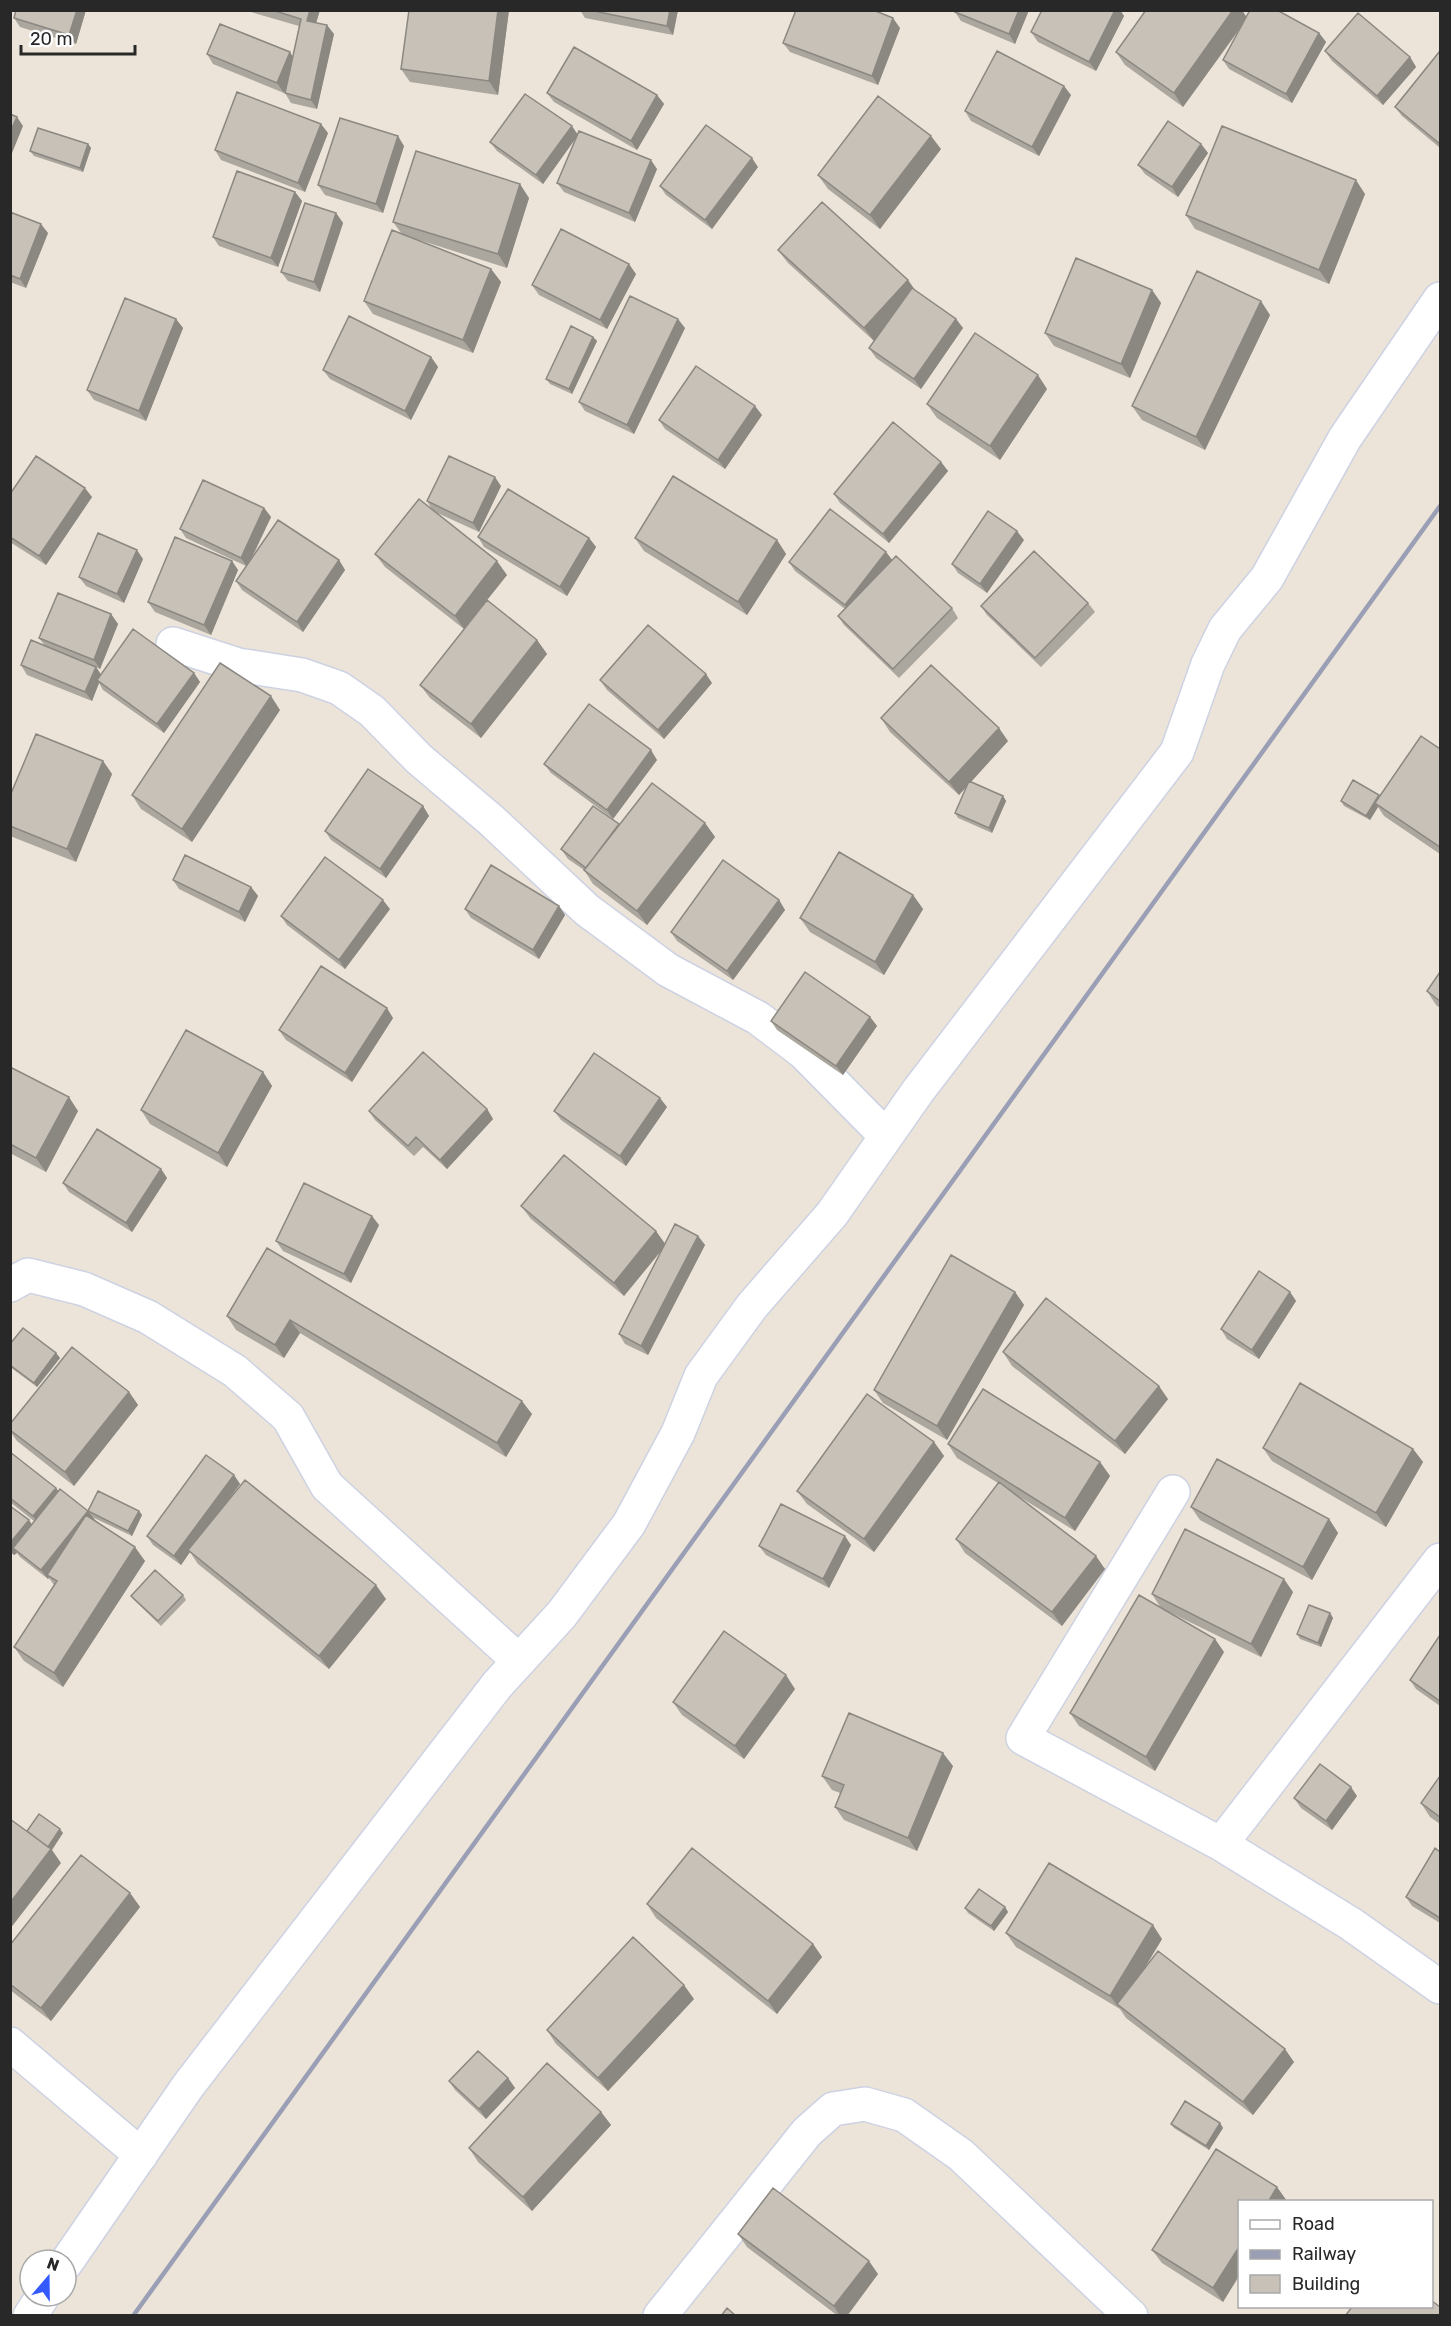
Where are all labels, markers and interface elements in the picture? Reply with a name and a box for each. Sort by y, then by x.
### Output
scale bar [21,18,135,56]
text: 20 m [30,28,72,50]
legend [1238,2200,1433,2308]
text: Road [1292,2213,1335,2235]
text: Railway [1292,2243,1356,2265]
north arrow [18,2248,78,2308]
text: N [44,2253,62,2275]
text: Building [1292,2273,1360,2295]

